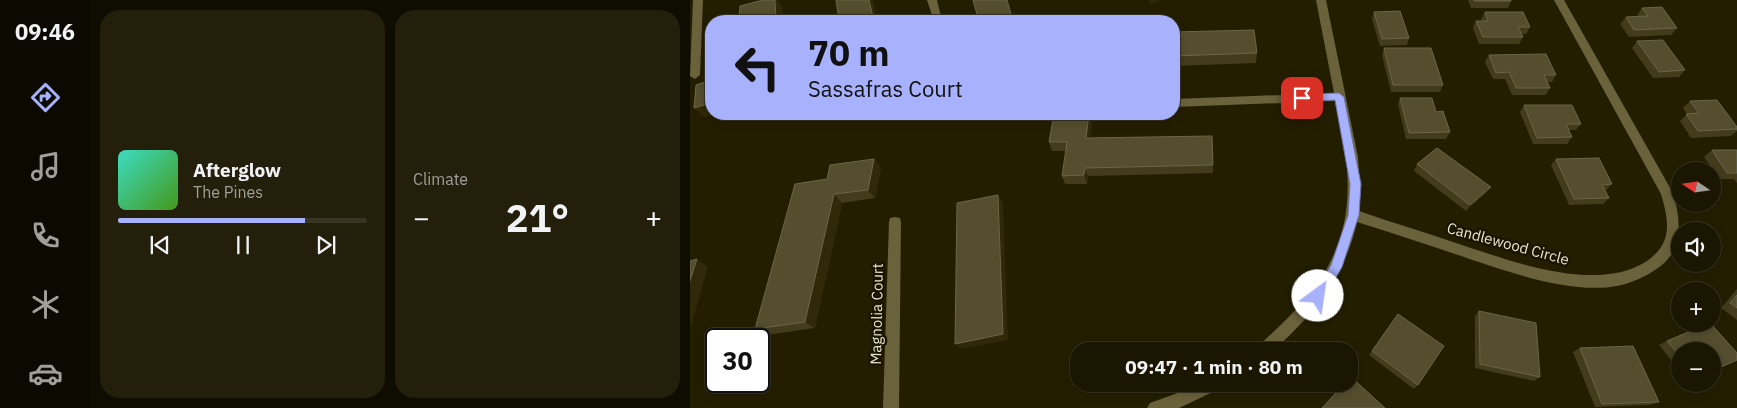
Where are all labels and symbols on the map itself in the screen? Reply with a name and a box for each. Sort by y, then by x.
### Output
pin [1281,77,1323,119]
north arrow [1671,162,1721,212]
street label: Candlewood Circle [1445,218,1571,269]
street label: Magnolia Court [866,263,887,365]
position arrow [1291,269,1343,321]
speed limit sign: 30 [705,328,770,393]

